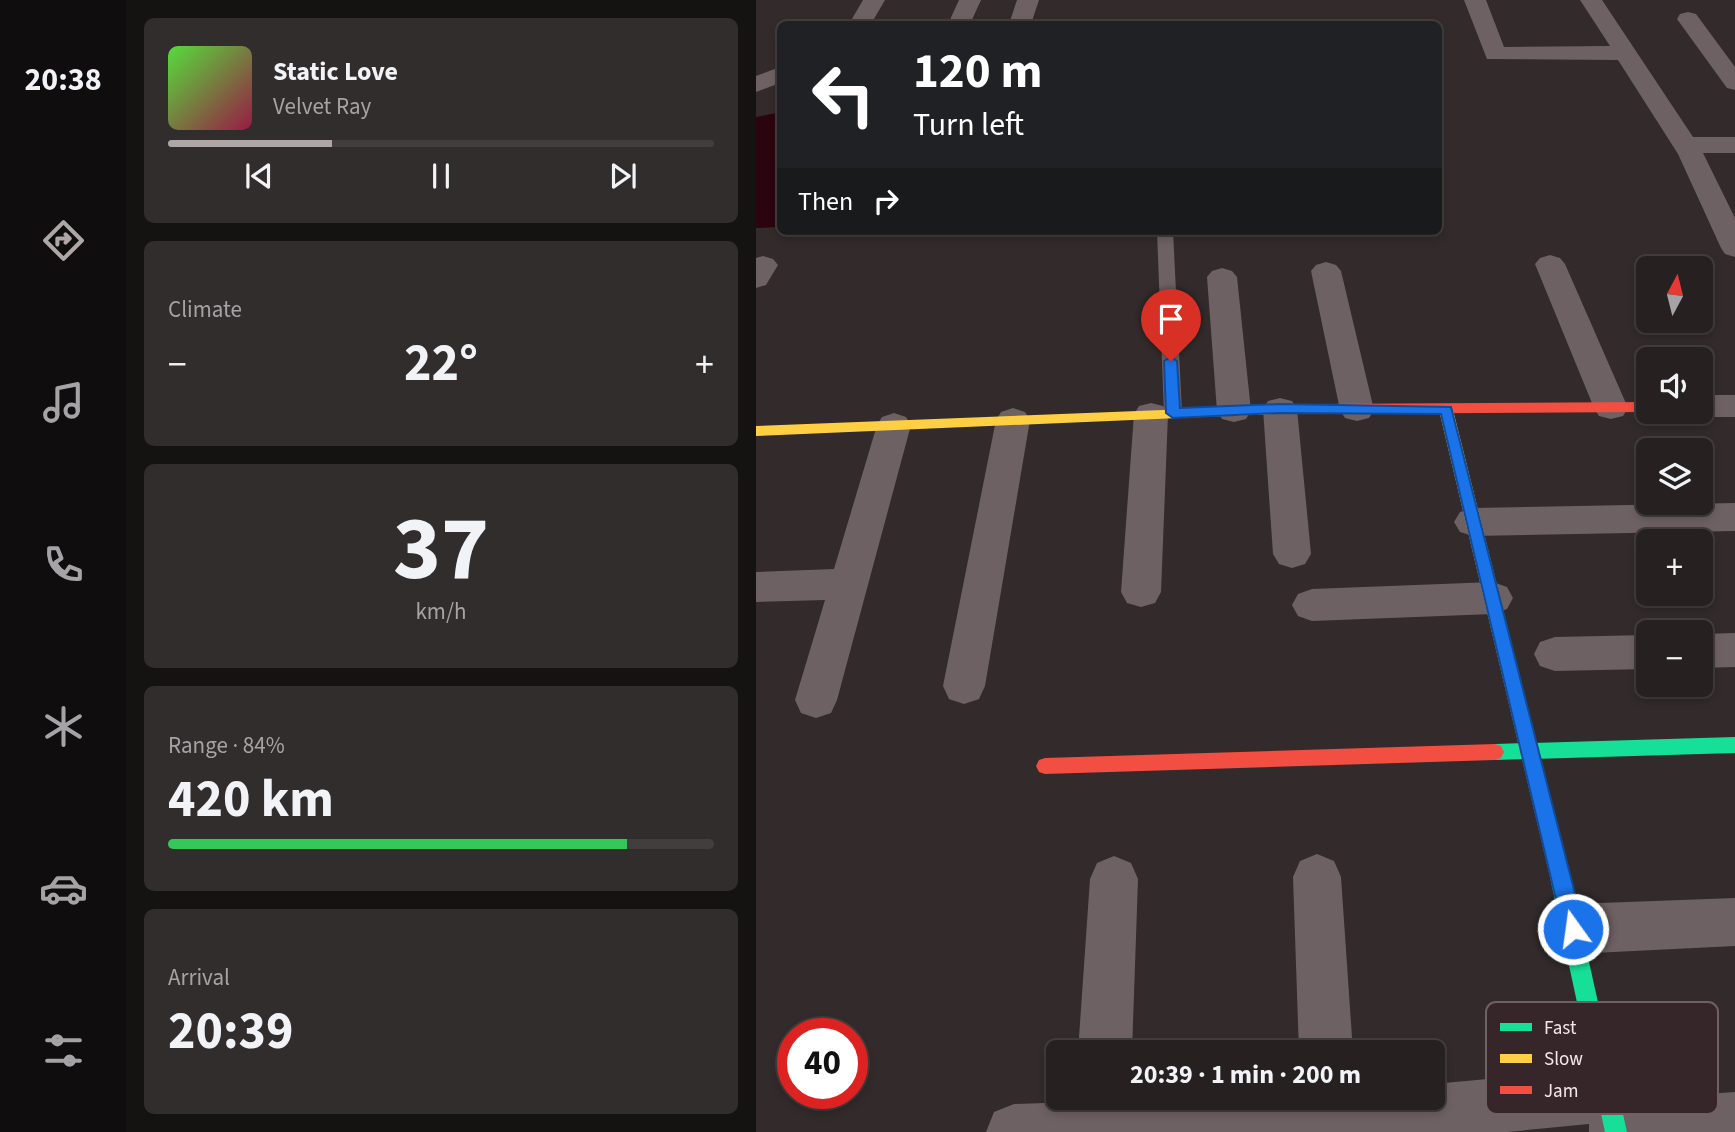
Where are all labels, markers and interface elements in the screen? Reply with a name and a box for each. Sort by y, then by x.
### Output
text: 120 m [913,37,1042,107]
icon: left [798,49,889,140]
text: Static Love [273,53,398,90]
text: 20:38 [24,57,102,103]
text: Velvet Ray [273,90,371,123]
text: Turn left [913,102,1024,148]
icon: previous [240,157,278,195]
icon: pause [422,157,460,195]
icon: next [604,157,642,195]
icon: right [867,182,905,220]
text: Then [798,183,853,220]
icon: directions [39,216,88,265]
north arrow [1636,256,1713,332]
map controls [1636,256,1713,697]
pin [1141,289,1201,361]
text: Climate [168,293,242,326]
icon: arrive [1152,300,1190,338]
text: 22° [404,327,478,401]
text: − [168,338,187,392]
text: + [695,338,714,392]
button: sound [1636,347,1713,424]
icon: music [39,378,88,427]
button: layers [1636,438,1713,515]
text: 37 [393,485,489,614]
button: + [1636,529,1713,606]
icon: phone [39,540,88,589]
text: km/h [415,595,467,628]
button: − [1636,620,1713,697]
icon: climate [39,702,88,751]
text: Range · 84% [168,729,285,762]
text: 420 km [168,763,334,837]
icon: car [39,864,88,913]
position arrow [1536,892,1610,966]
text: Arrival [168,961,230,994]
text: 20:39 [168,995,293,1069]
legend [1486,1002,1718,1114]
text: Fast [1544,1015,1577,1042]
speed limit sign: 40 [777,1018,868,1109]
icon: filters [39,1026,88,1075]
text: Slow [1544,1046,1583,1073]
text: 20:39 · 1 min · 200 m [1130,1056,1361,1093]
text: Jam [1544,1078,1578,1105]

